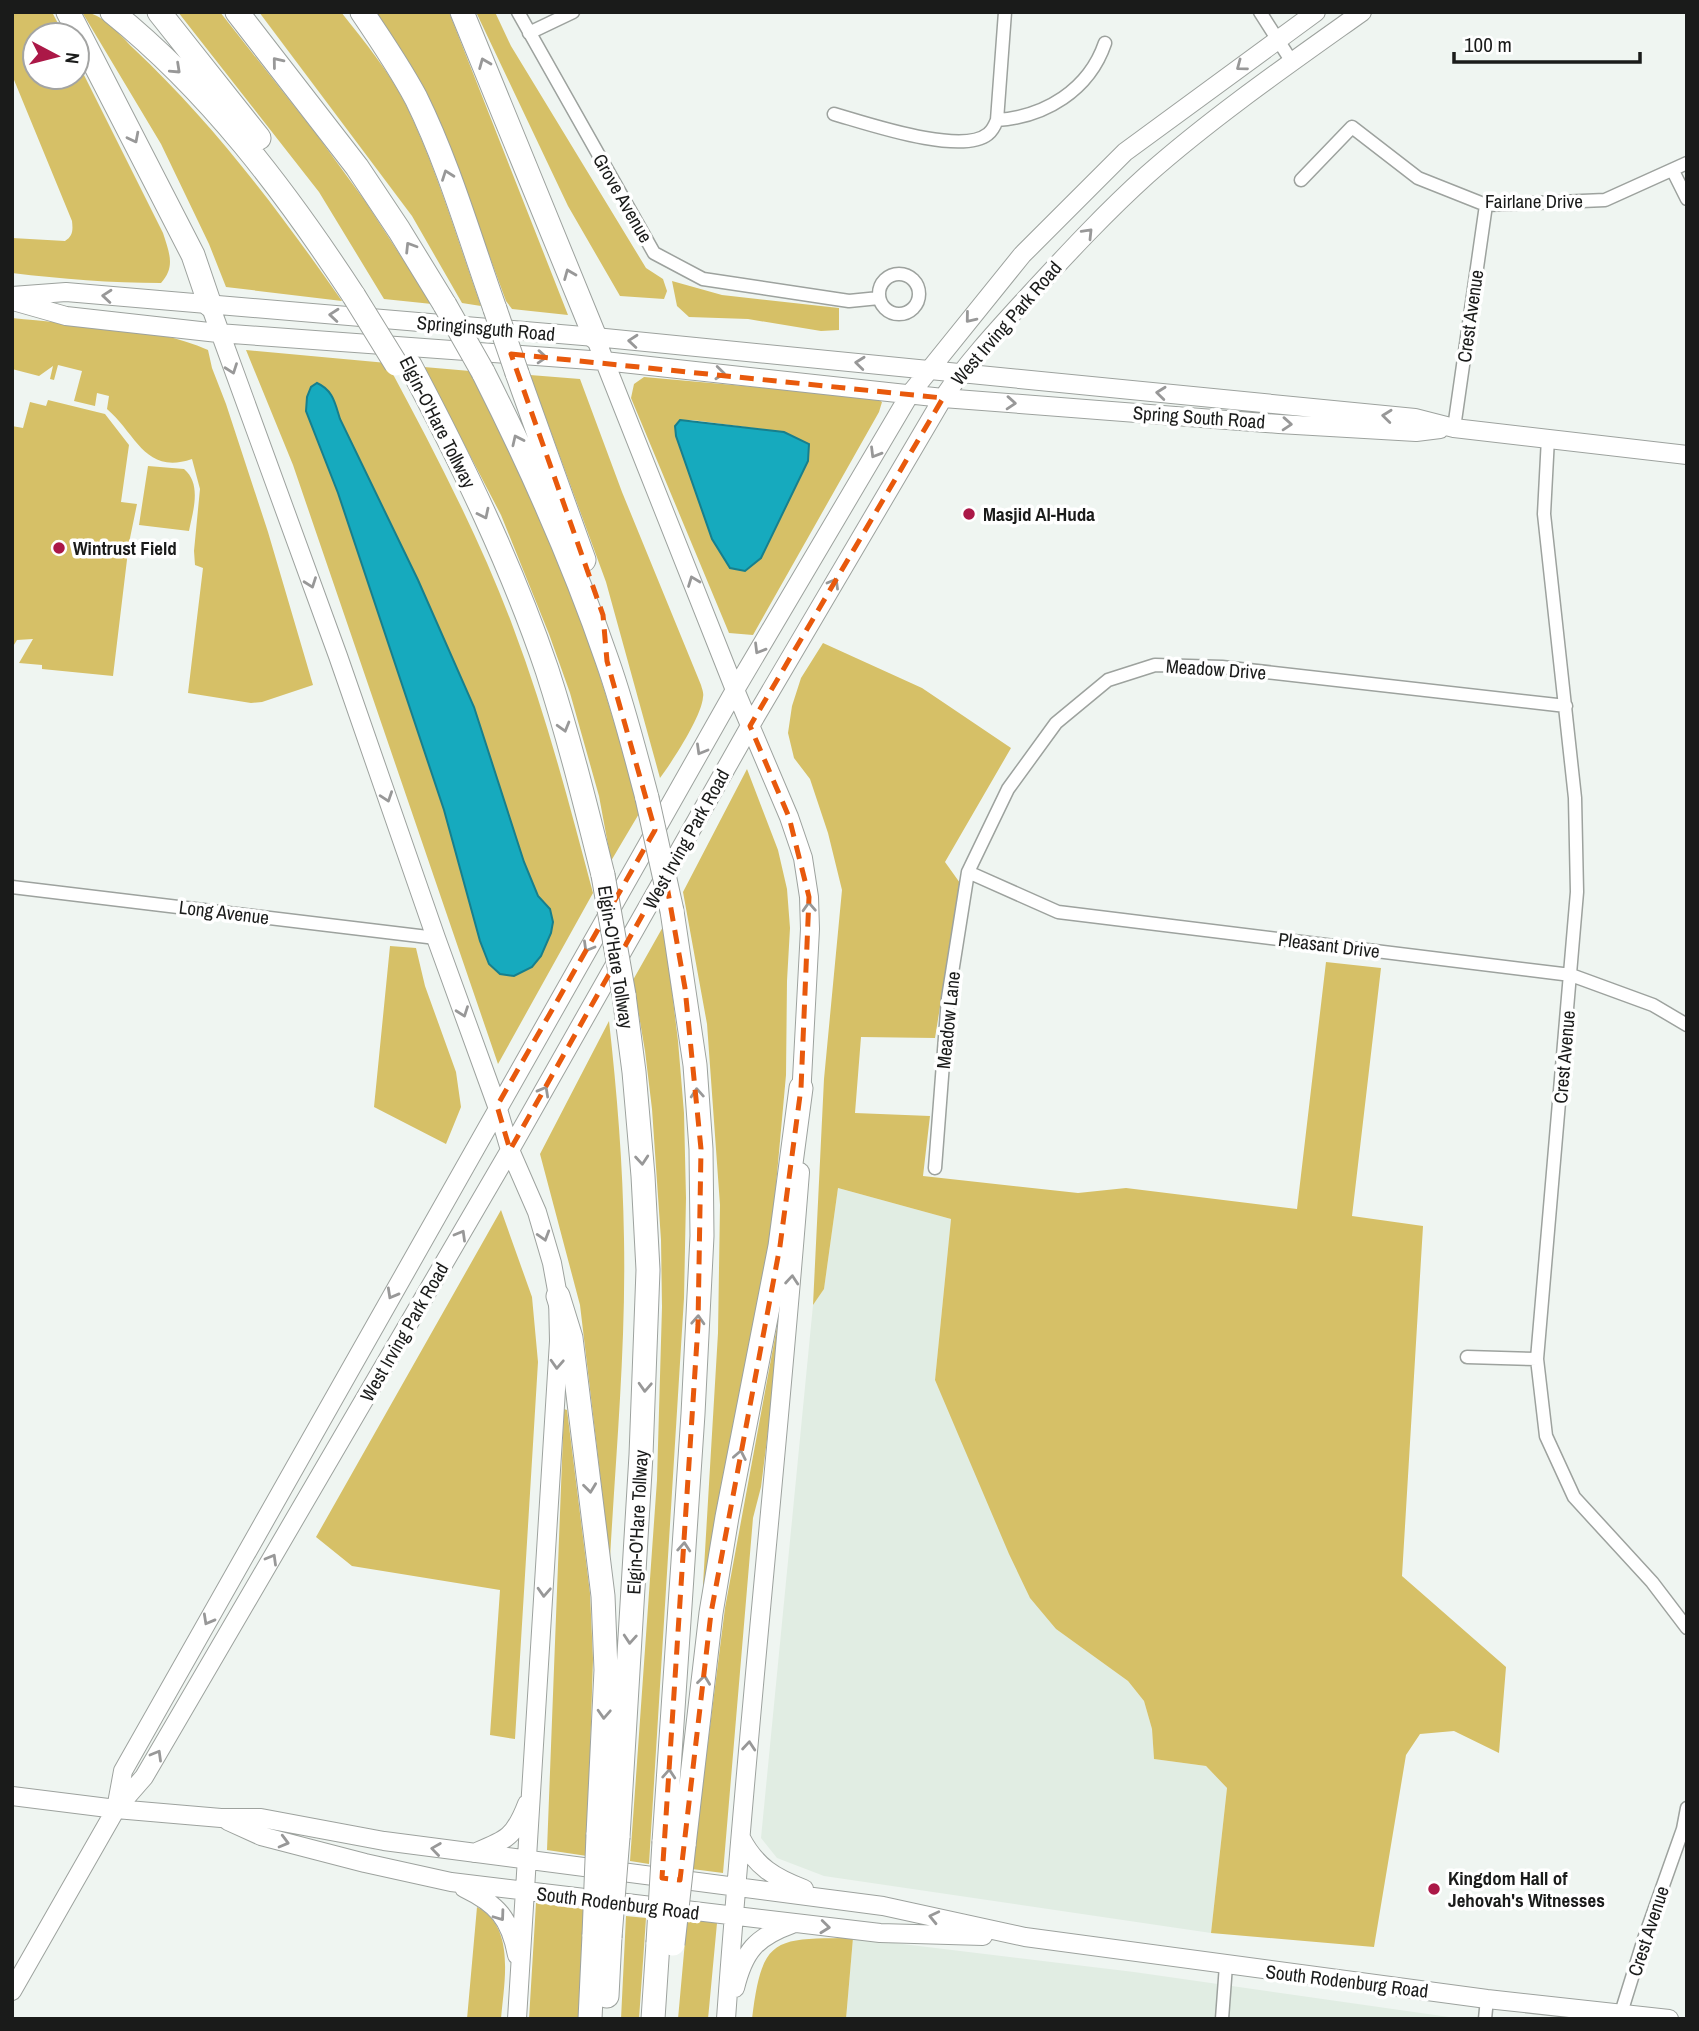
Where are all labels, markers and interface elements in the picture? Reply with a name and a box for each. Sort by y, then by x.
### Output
north arrow [21,21,91,91]
scale bar [1454,21,1640,65]
text: 100 m [1464,30,1512,59]
text: N [59,51,86,65]
one-way arrow [273,58,285,71]
one-way arrow [478,58,492,70]
one-way arrow [1236,58,1249,70]
one-way arrow [168,61,181,74]
one-way arrow [125,131,139,143]
street label: Grove Avenue [587,149,659,247]
one-way arrow [441,170,455,182]
street label: Fairlane Drive [1485,188,1583,214]
one-way arrow [1079,228,1092,241]
one-way arrow [405,241,418,254]
street label: West Irving Park Road [945,255,1067,391]
street label: Crest Avenue [1451,268,1489,364]
one-way arrow [563,269,577,281]
one-way arrow [101,288,113,303]
one-way arrow [328,308,339,323]
street label: Springinsguth Road [416,309,556,347]
one-way arrow [966,311,979,323]
one-way arrow [628,334,639,349]
one-way arrow [537,349,548,364]
street label: Elgin-O'Hare Tollway [394,352,483,493]
one-way arrow [854,356,866,371]
one-way arrow [223,363,237,375]
one-way arrow [715,365,726,380]
one-way arrow [1155,386,1167,401]
one-way arrow [1006,395,1017,410]
street label: Spring South Road [1132,399,1266,435]
one-way arrow [1382,408,1393,423]
one-way arrow [1281,416,1292,431]
one-way arrow [511,435,525,447]
one-way arrow [871,445,884,458]
place label: Masjid Al-Huda [983,501,1095,527]
one-way arrow [476,506,490,519]
marker: Masjid Al-Huda [961,506,977,522]
place label: Wintrust Field [73,535,177,561]
marker: Wintrust Field [51,540,67,556]
one-way arrow [687,575,701,587]
one-way arrow [302,576,316,588]
one-way arrow [826,577,839,590]
one-way arrow [755,641,768,654]
street label: Meadow Drive [1165,653,1267,685]
one-way arrow [555,720,570,732]
one-way arrow [696,742,709,755]
street label: West Irving Park Road [637,764,735,914]
one-way arrow [379,791,393,803]
street label: Elgin-O'Hare Tollway [592,883,640,1031]
street label: Long Avenue [177,894,271,930]
one-way arrow [802,901,817,912]
street label: Pleasant Drive [1277,926,1381,964]
one-way arrow [583,940,596,953]
street label: Meadow Lane [930,970,966,1070]
one-way arrow [455,1005,469,1017]
street label: Crest Avenue [1547,1009,1581,1105]
one-way arrow [536,1085,549,1098]
one-way arrow [690,1087,705,1098]
one-way arrow [634,1155,649,1166]
one-way arrow [453,1230,466,1243]
one-way arrow [536,1230,551,1242]
street label: West Irving Park Road [354,1258,454,1406]
one-way arrow [784,1274,799,1285]
one-way arrow [387,1287,400,1299]
one-way arrow [691,1314,706,1325]
one-way arrow [550,1359,565,1370]
one-way arrow [637,1382,652,1393]
street label: Elgin-O'Hare Tollway [620,1449,654,1595]
one-way arrow [732,1449,747,1461]
one-way arrow [582,1482,597,1493]
one-way arrow [676,1541,691,1552]
one-way arrow [264,1553,277,1566]
one-way arrow [537,1586,552,1597]
one-way arrow [203,1613,216,1625]
one-way arrow [623,1634,638,1645]
one-way arrow [696,1674,711,1685]
one-way arrow [596,1709,611,1720]
one-way arrow [742,1740,757,1751]
one-way arrow [149,1750,162,1763]
one-way arrow [661,1768,676,1779]
one-way arrow [278,1834,290,1848]
one-way arrow [430,1841,442,1856]
place label: Kingdom Hall of Jehovah's Witnesses [1448,1865,1605,1913]
street label: South Rodenburg Road [535,1880,701,1926]
marker: Kingdom Hall of Jehovah's Witnesses [1426,1881,1442,1897]
street label: Crest Avenue [1621,1883,1675,1979]
one-way arrow [492,1908,504,1920]
one-way arrow [928,1911,940,1926]
one-way arrow [819,1919,831,1934]
street label: South Rodenburg Road [1264,1958,1430,2004]

